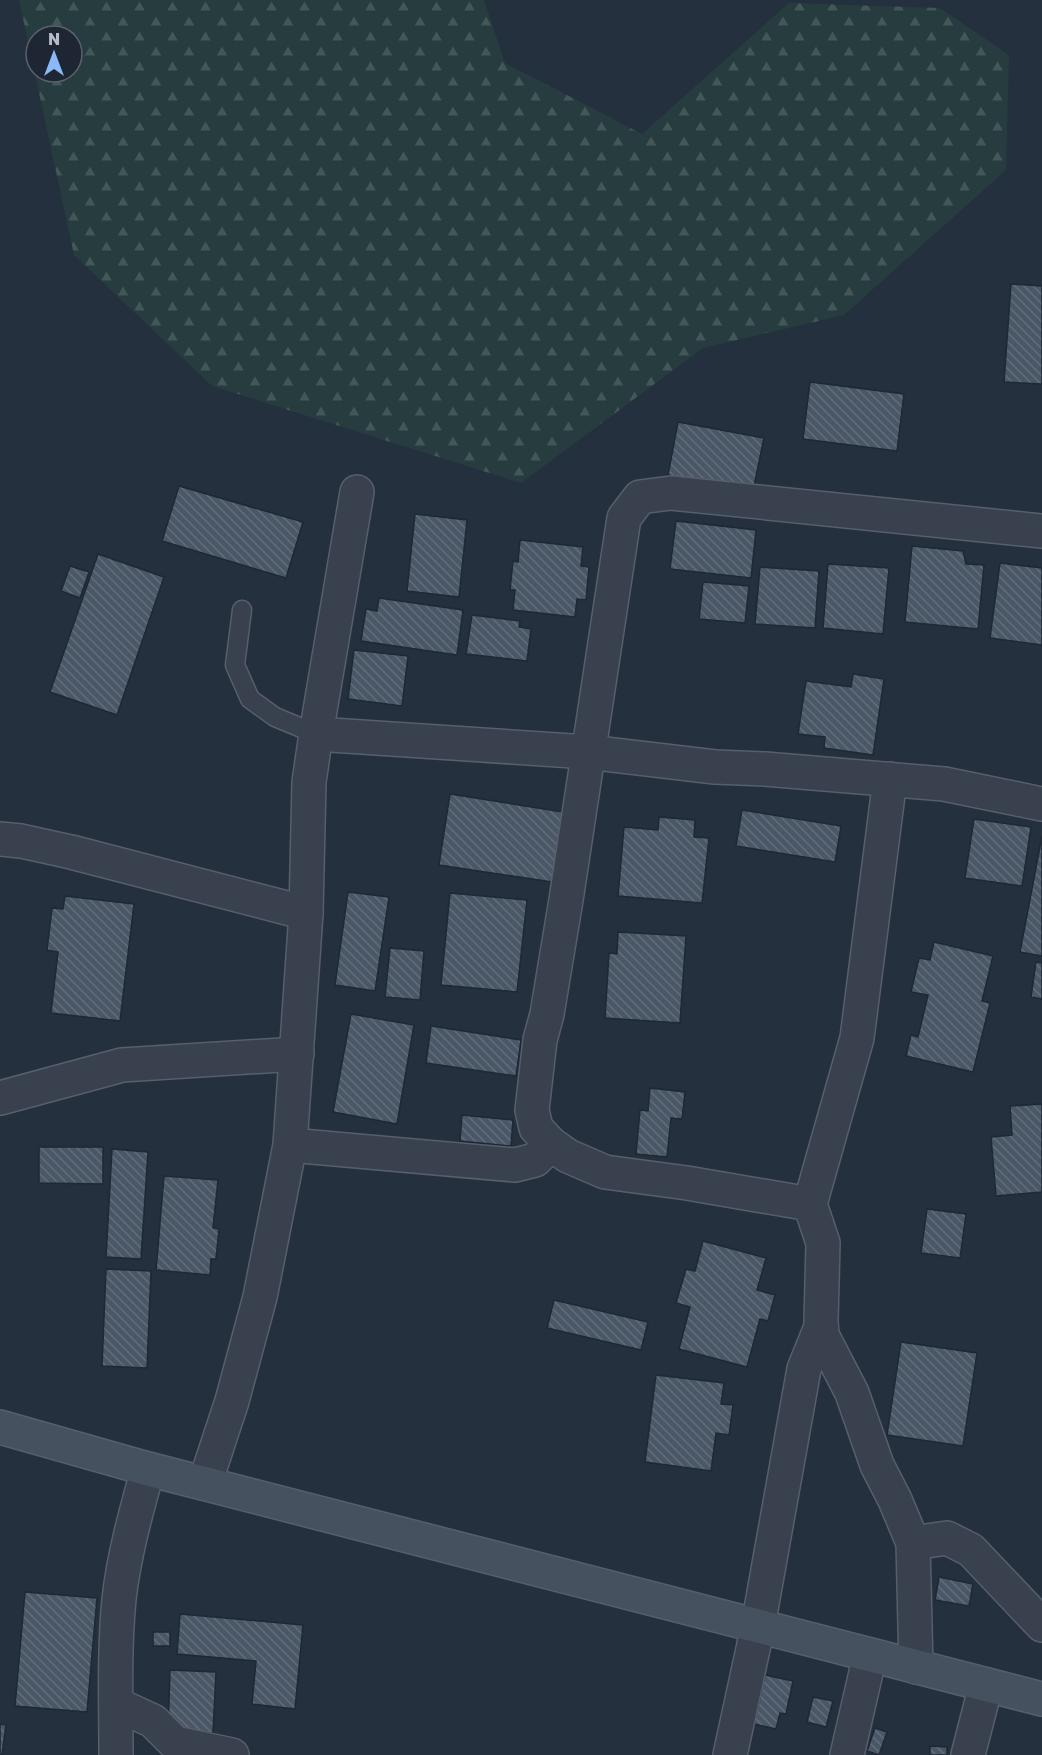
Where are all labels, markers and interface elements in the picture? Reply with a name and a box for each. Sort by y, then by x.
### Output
north arrow [24,24,84,84]
text: N [48,29,60,49]

